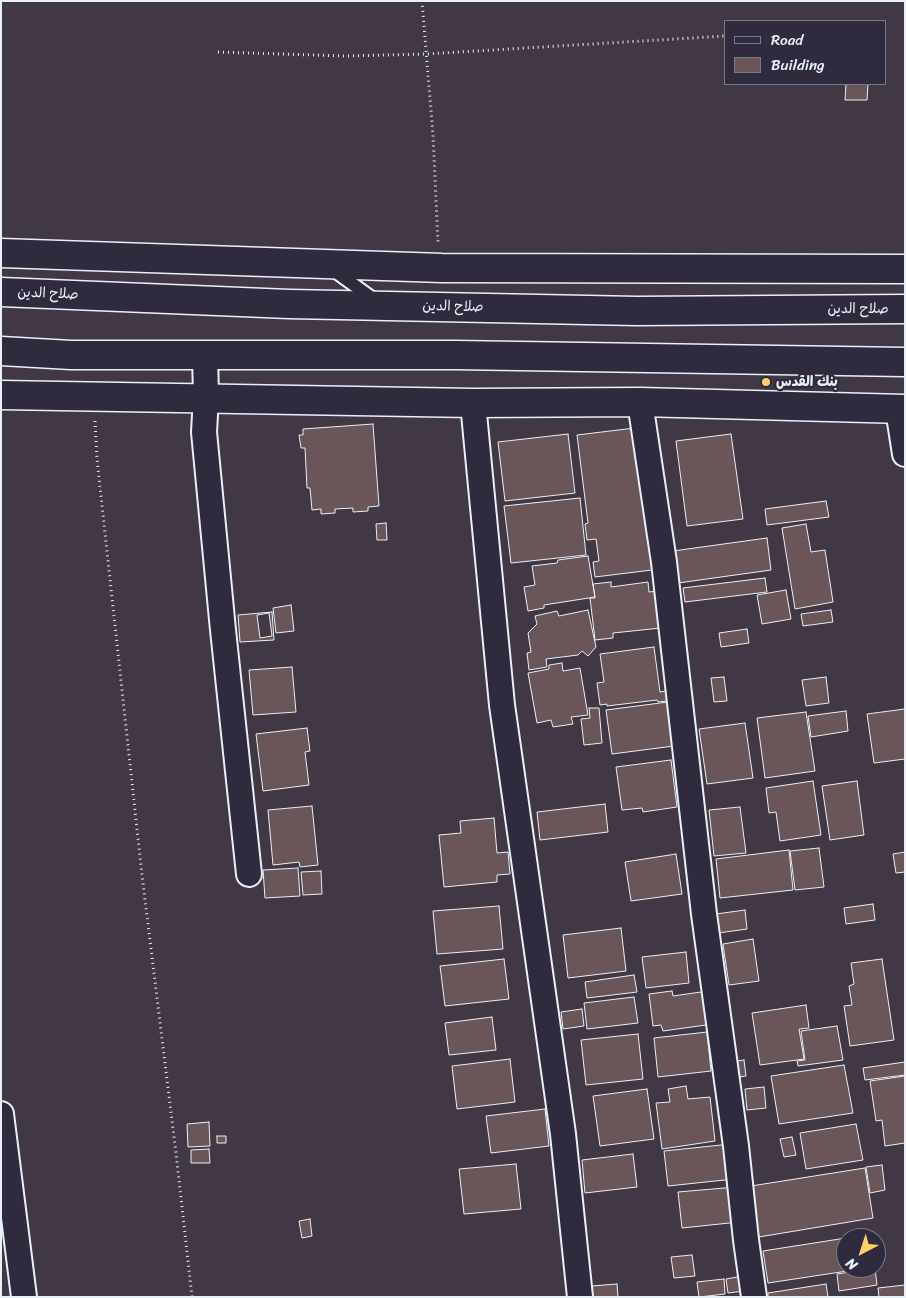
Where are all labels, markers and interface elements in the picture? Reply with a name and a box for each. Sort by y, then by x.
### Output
legend [724,20,886,85]
text: Road [771,27,803,53]
text: Building [771,52,825,78]
street label: صلاح الدين [17,285,79,303]
street label: صلاح الدين [422,298,484,316]
street label: صلاح الدين [827,301,889,317]
place label: بنك القدس [776,374,838,390]
marker: بنك القدس [760,376,772,388]
north arrow [836,1228,886,1278]
text: N [840,1251,863,1277]

